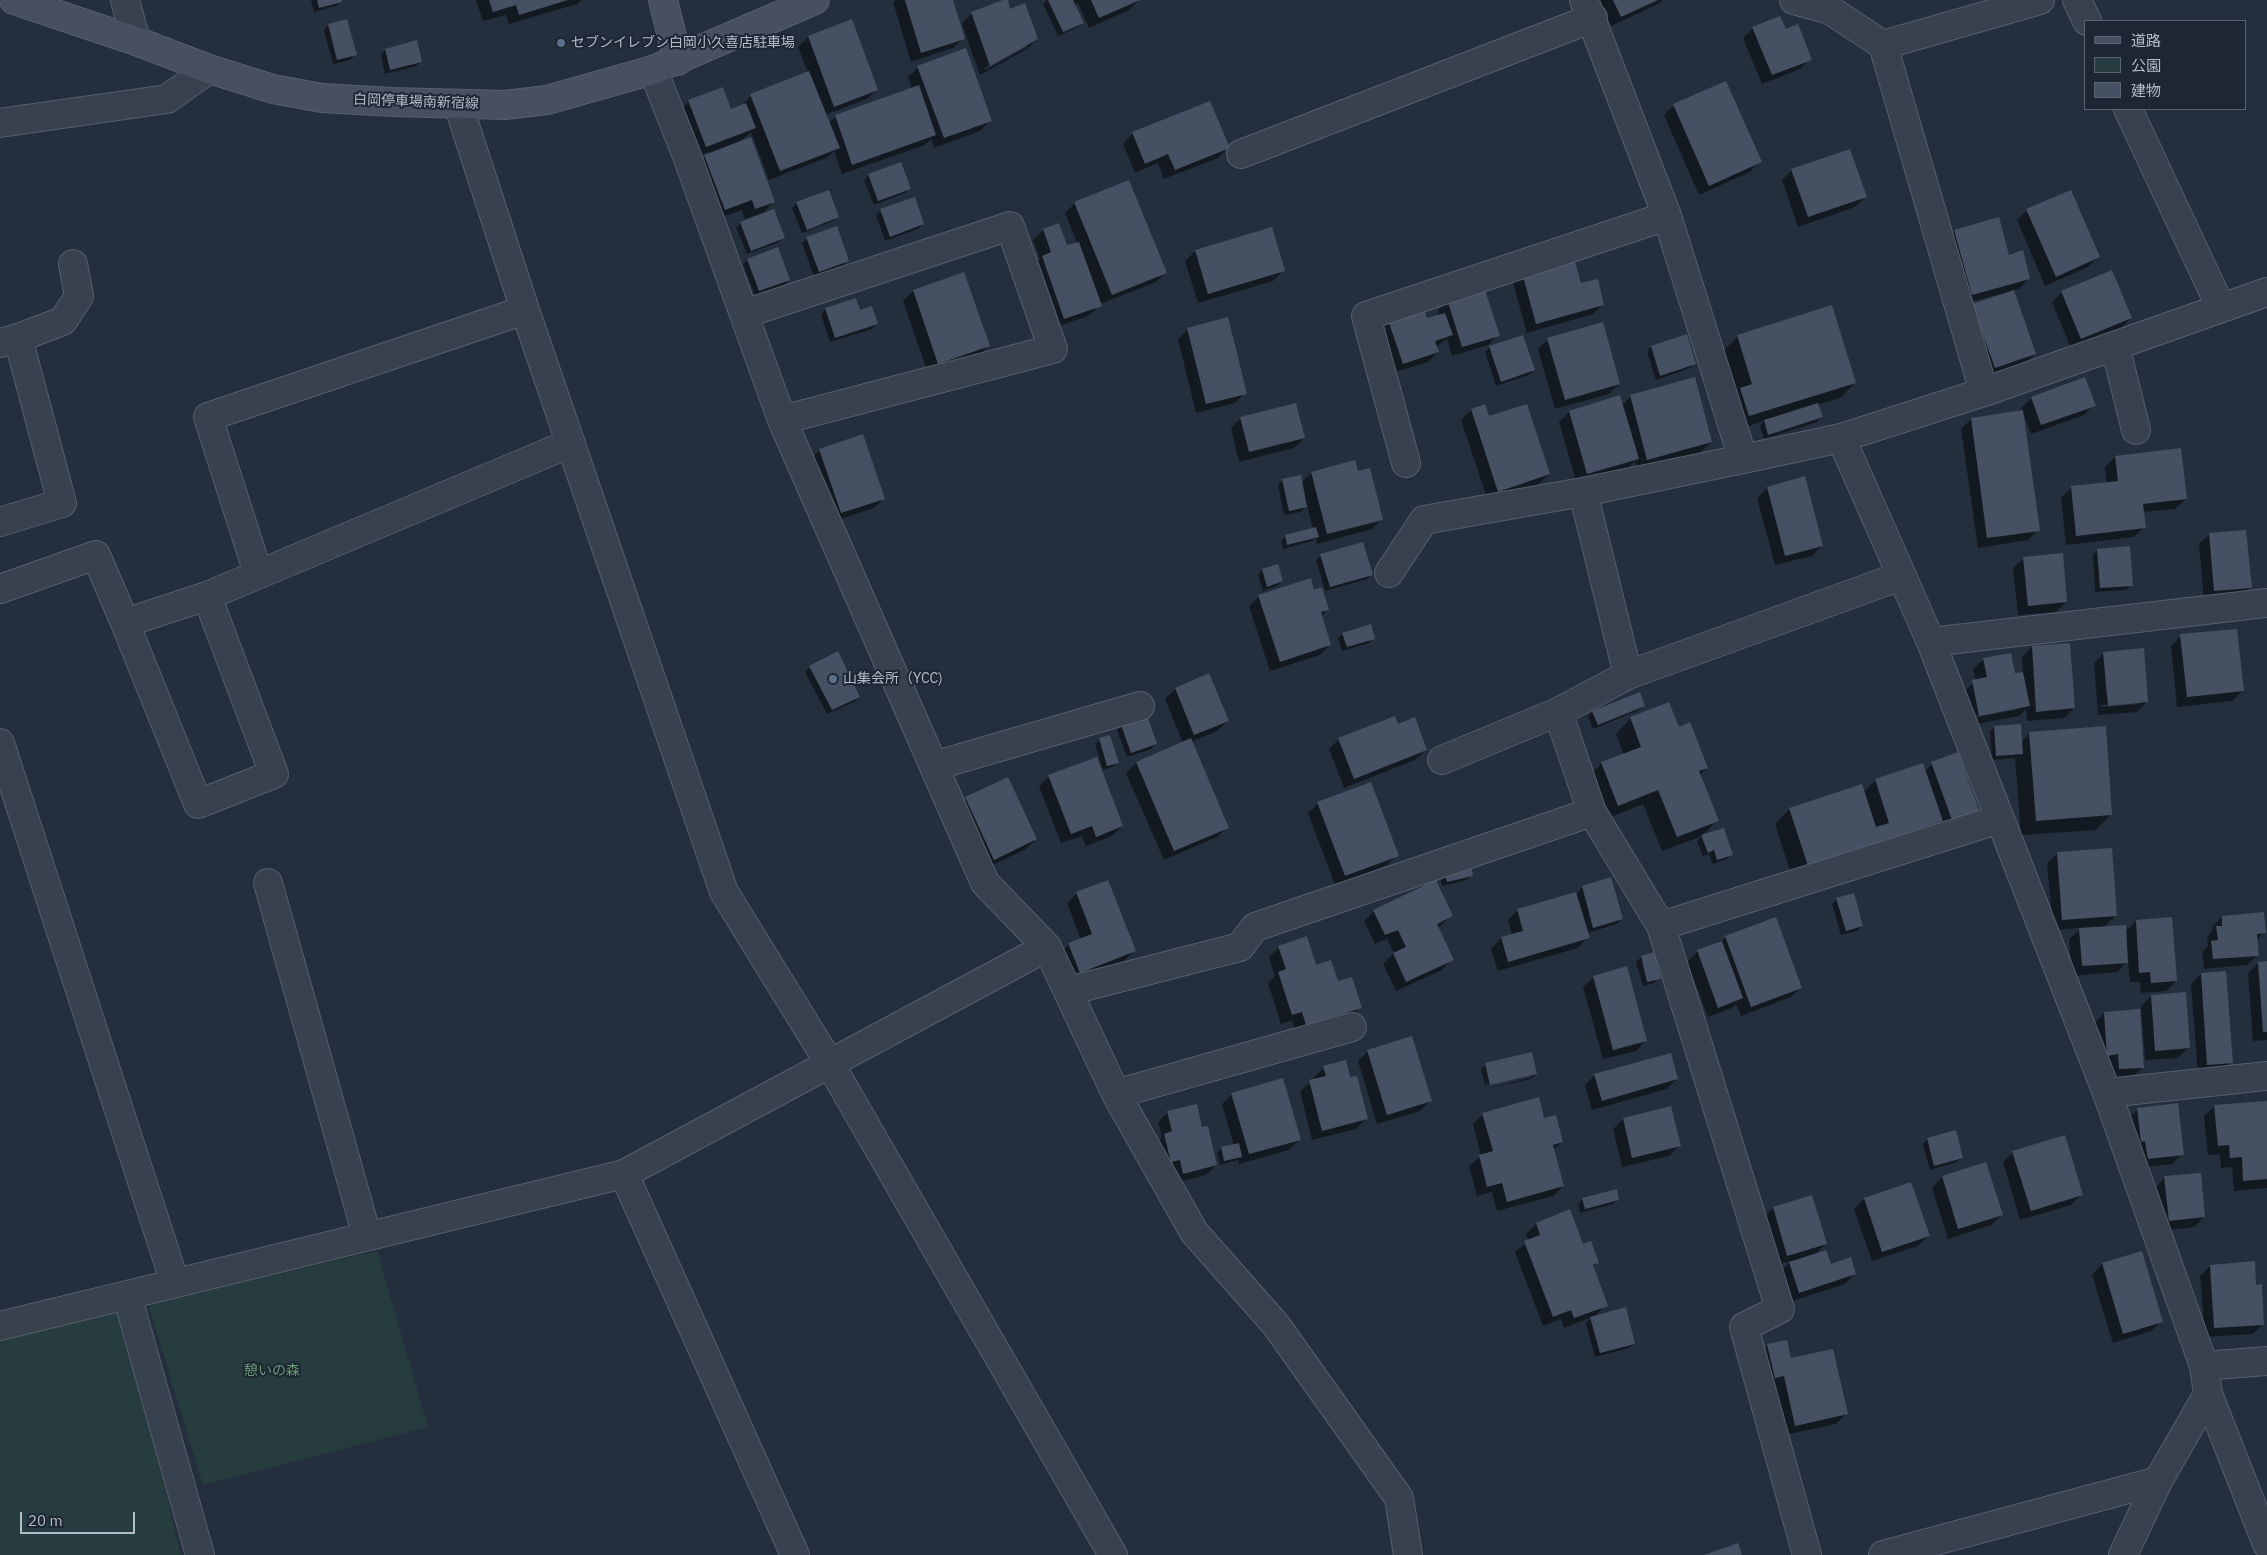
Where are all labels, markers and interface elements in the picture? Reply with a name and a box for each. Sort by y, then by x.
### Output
legend [2084,20,2247,110]
text: 道路 [2131,31,2161,50]
place label: セブンイレブン白岡小久喜店駐車場 [571,35,795,51]
marker: セブンイレブン白岡小久喜店駐車場 [555,37,567,49]
text: 公園 [2131,56,2161,75]
text: 建物 [2131,81,2161,100]
street label: 白岡停車場南新宿線 [353,91,479,113]
place label: 山集会所（YCC) [843,671,943,687]
marker: 山集会所（YCC) [827,673,839,685]
park label: 憩いの森 [244,1363,300,1379]
scale bar [22,1502,138,1534]
text: 20 m [28,1511,63,1530]

